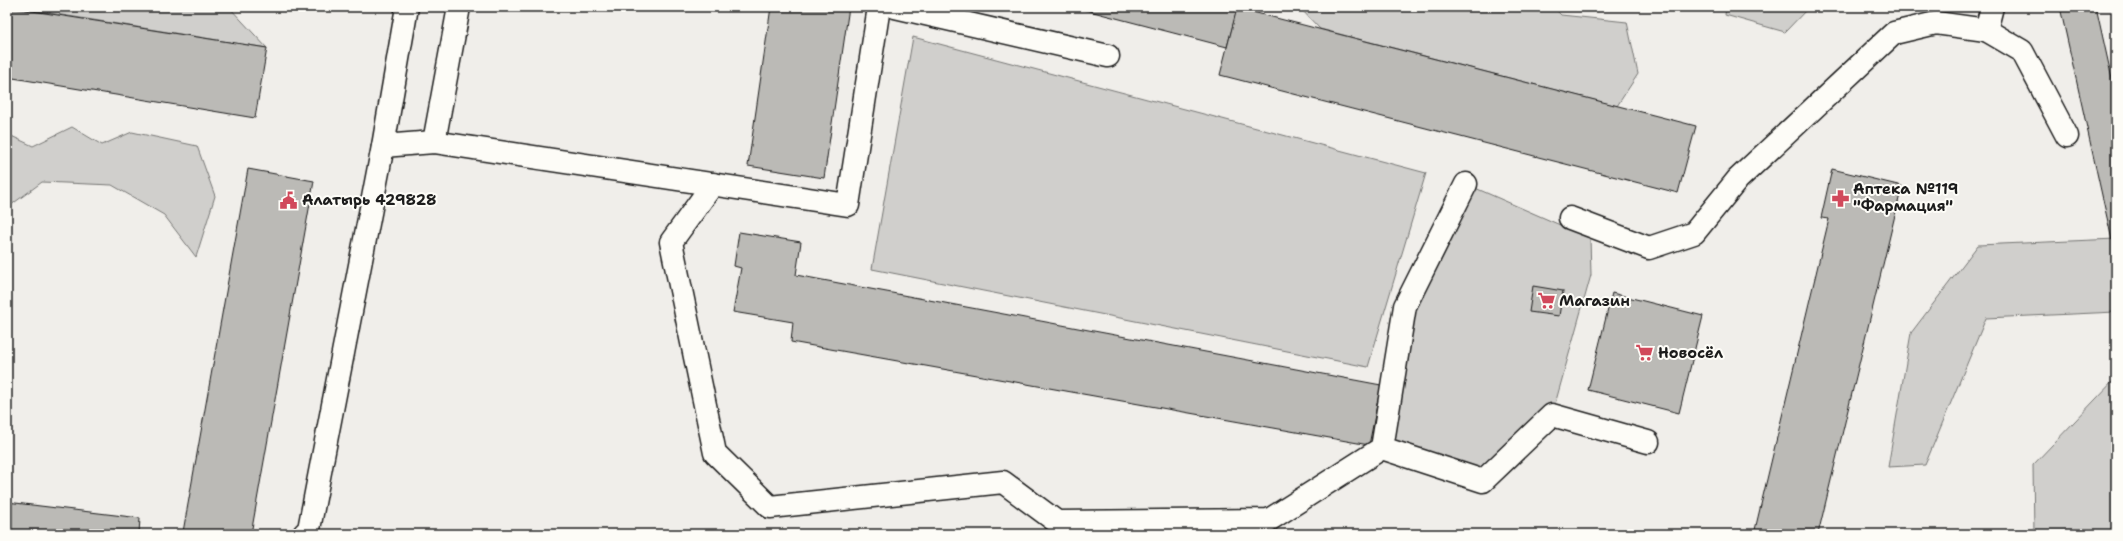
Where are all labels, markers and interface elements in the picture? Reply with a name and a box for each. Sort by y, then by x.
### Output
place label: Аптека №119 "Фармация" [1853,179,1958,216]
pharmacy icon: Аптека №119 "Фармация" [1830,188,1850,208]
public building icon: Алатырь 429828 [279,190,299,210]
place label: Алатырь 429828 [302,190,437,210]
supermarket icon: Магазин [1536,291,1556,311]
place label: Магазин [1559,291,1630,311]
supermarket icon: Новосёл [1635,343,1655,363]
place label: Новосёл [1658,343,1723,363]

